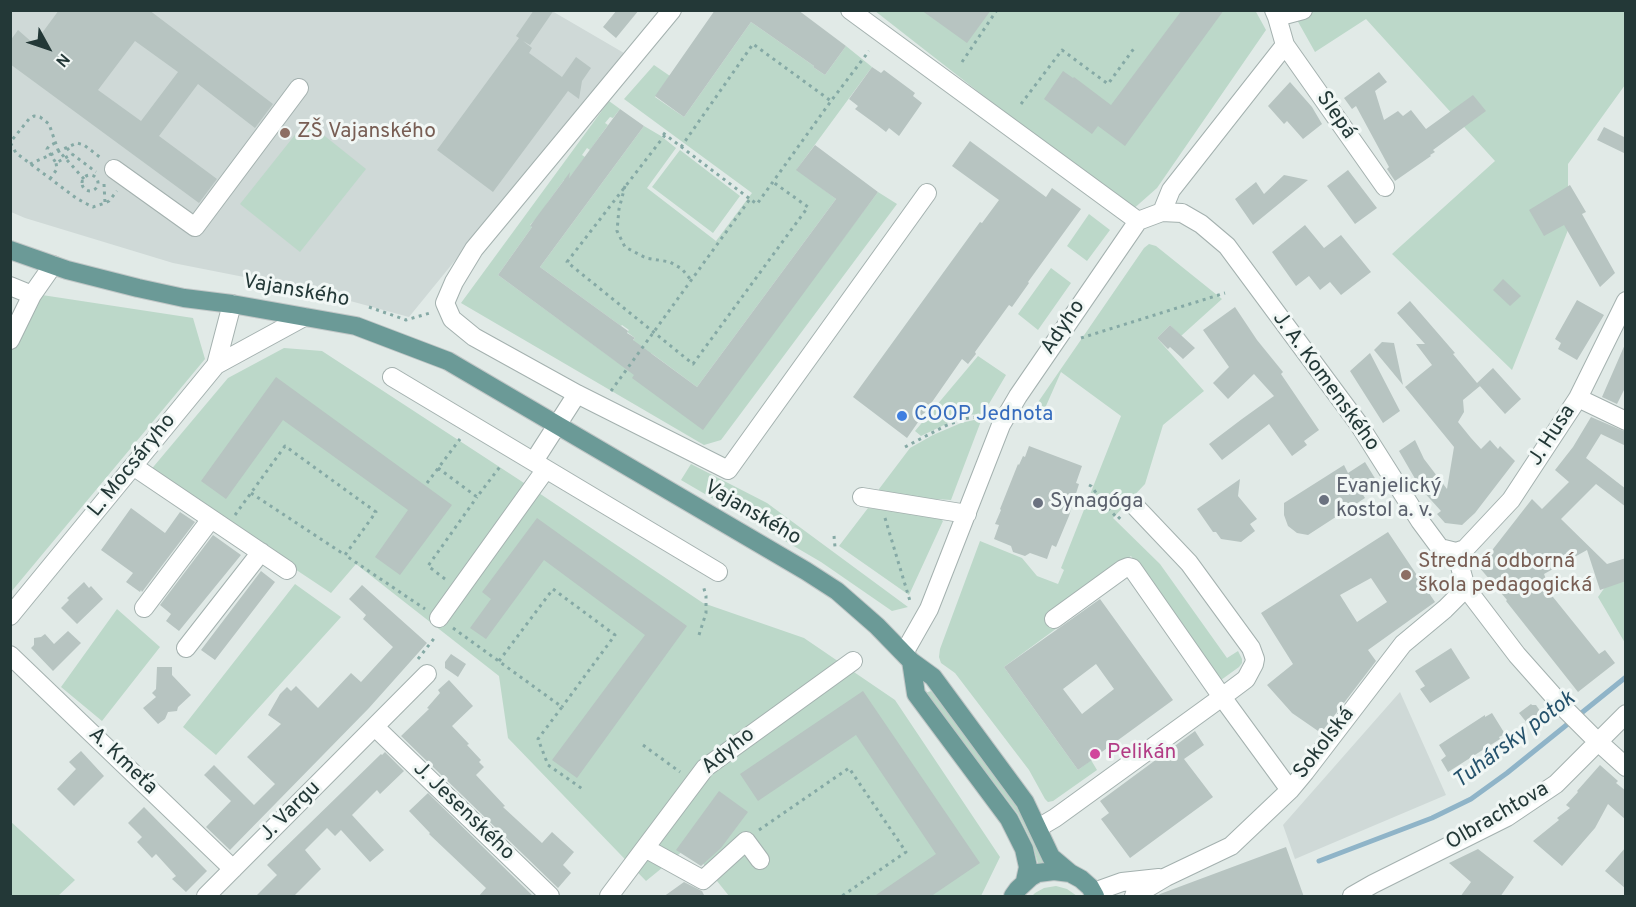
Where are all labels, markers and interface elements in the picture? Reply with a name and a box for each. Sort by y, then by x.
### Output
north arrow [18,18,78,78]
text: N [50,49,73,70]
street label: Slepá [1310,87,1360,145]
place label: ZŠ Vajanského [297,120,436,146]
marker: ZŠ Vajanského [278,126,292,140]
street label: Vajanského [241,270,351,314]
street label: Adyho [1037,296,1091,360]
street label: J. A. Komenského [1266,307,1384,457]
street label: J. Husa [1524,401,1582,471]
place label: COOP Jednota [914,403,1053,429]
street label: L. Mocsáryho [84,409,182,523]
marker: COOP Jednota [895,409,909,423]
place label: Evanjelický kostol a. v. [1336,475,1442,525]
street label: Vajanského [699,476,805,552]
place label: Synagóga [1050,490,1143,516]
marker: Evanjelický kostol a. v. [1317,493,1331,507]
marker: Synagóga [1031,496,1045,510]
place label: Stredná odborná škola pedagogická [1418,550,1592,600]
marker: Stredná odborná škola pedagogická [1399,568,1413,582]
water label: Tuhársky potok [1449,687,1581,795]
street label: Sokolská [1289,703,1361,785]
street label: A. Kmeťa [82,723,162,801]
street label: Adyho [697,723,761,781]
place label: Pelikán [1107,741,1176,767]
marker: Pelikán [1088,747,1102,761]
street label: J. Jesenského [407,757,519,867]
street label: J. Vargu [255,776,327,848]
street label: Olbrachtova [1442,777,1554,857]

